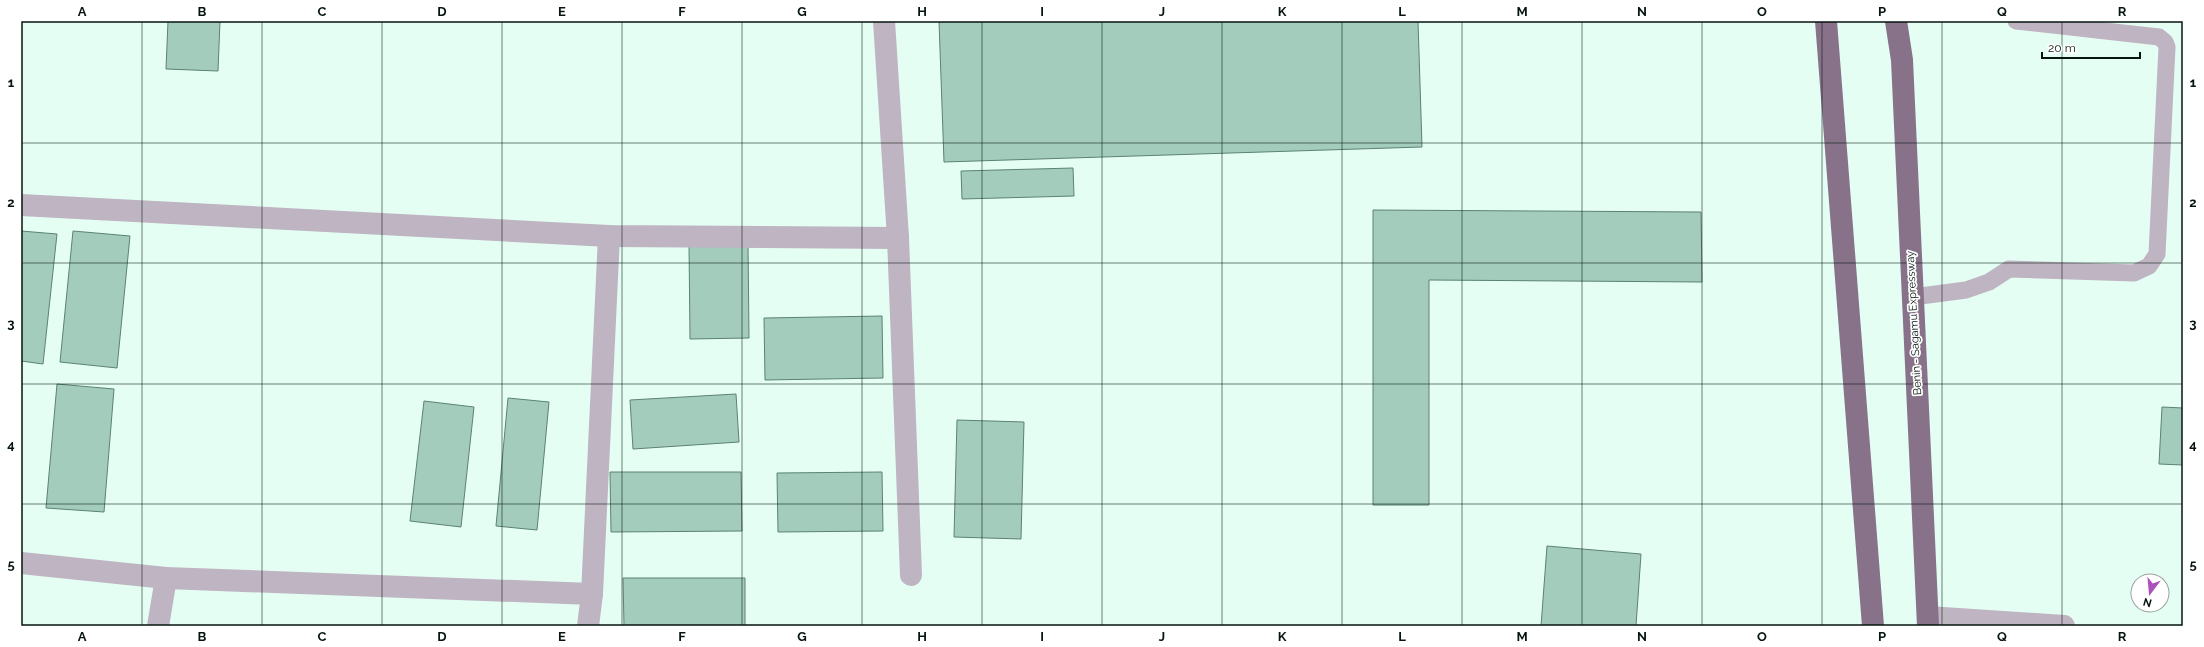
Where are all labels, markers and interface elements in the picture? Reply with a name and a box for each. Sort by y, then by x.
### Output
text: A [78,4,87,19]
text: B [198,4,207,19]
text: C [318,4,327,19]
text: D [437,4,447,19]
text: E [558,4,566,19]
text: F [678,4,686,19]
text: G [797,4,807,19]
text: H [917,4,927,19]
text: I [1040,4,1044,19]
text: J [1159,4,1165,19]
text: K [1278,4,1287,19]
text: L [1398,4,1406,19]
text: M [1516,4,1528,19]
text: N [1637,4,1647,19]
text: O [1757,4,1767,19]
text: P [1878,4,1886,19]
text: Q [1997,4,2007,19]
text: R [2118,4,2127,19]
scale bar [2042,34,2140,60]
text: 20 m [2048,41,2076,55]
text: 1 [8,75,15,90]
text: 1 [2190,75,2197,90]
text: 2 [7,195,15,210]
text: 2 [2189,195,2197,210]
street label: Benin - Sagamu Expressway [1904,251,1924,395]
text: 3 [7,316,15,331]
text: 3 [2189,316,2197,331]
text: 4 [7,437,15,452]
text: 4 [2189,437,2197,452]
text: 5 [7,557,15,572]
text: 5 [2189,557,2197,572]
north arrow [2130,573,2170,613]
text: N [2142,595,2153,610]
text: A [78,629,87,644]
text: B [198,629,207,644]
text: C [318,629,327,644]
text: D [437,629,447,644]
text: E [558,629,566,644]
text: F [678,629,686,644]
text: G [797,629,807,644]
text: H [917,629,927,644]
text: I [1040,629,1044,644]
text: J [1159,629,1165,644]
text: K [1278,629,1287,644]
text: L [1398,629,1406,644]
text: M [1516,629,1528,644]
text: N [1637,629,1647,644]
text: O [1757,629,1767,644]
text: P [1878,629,1886,644]
text: Q [1997,629,2007,644]
text: R [2118,629,2127,644]

